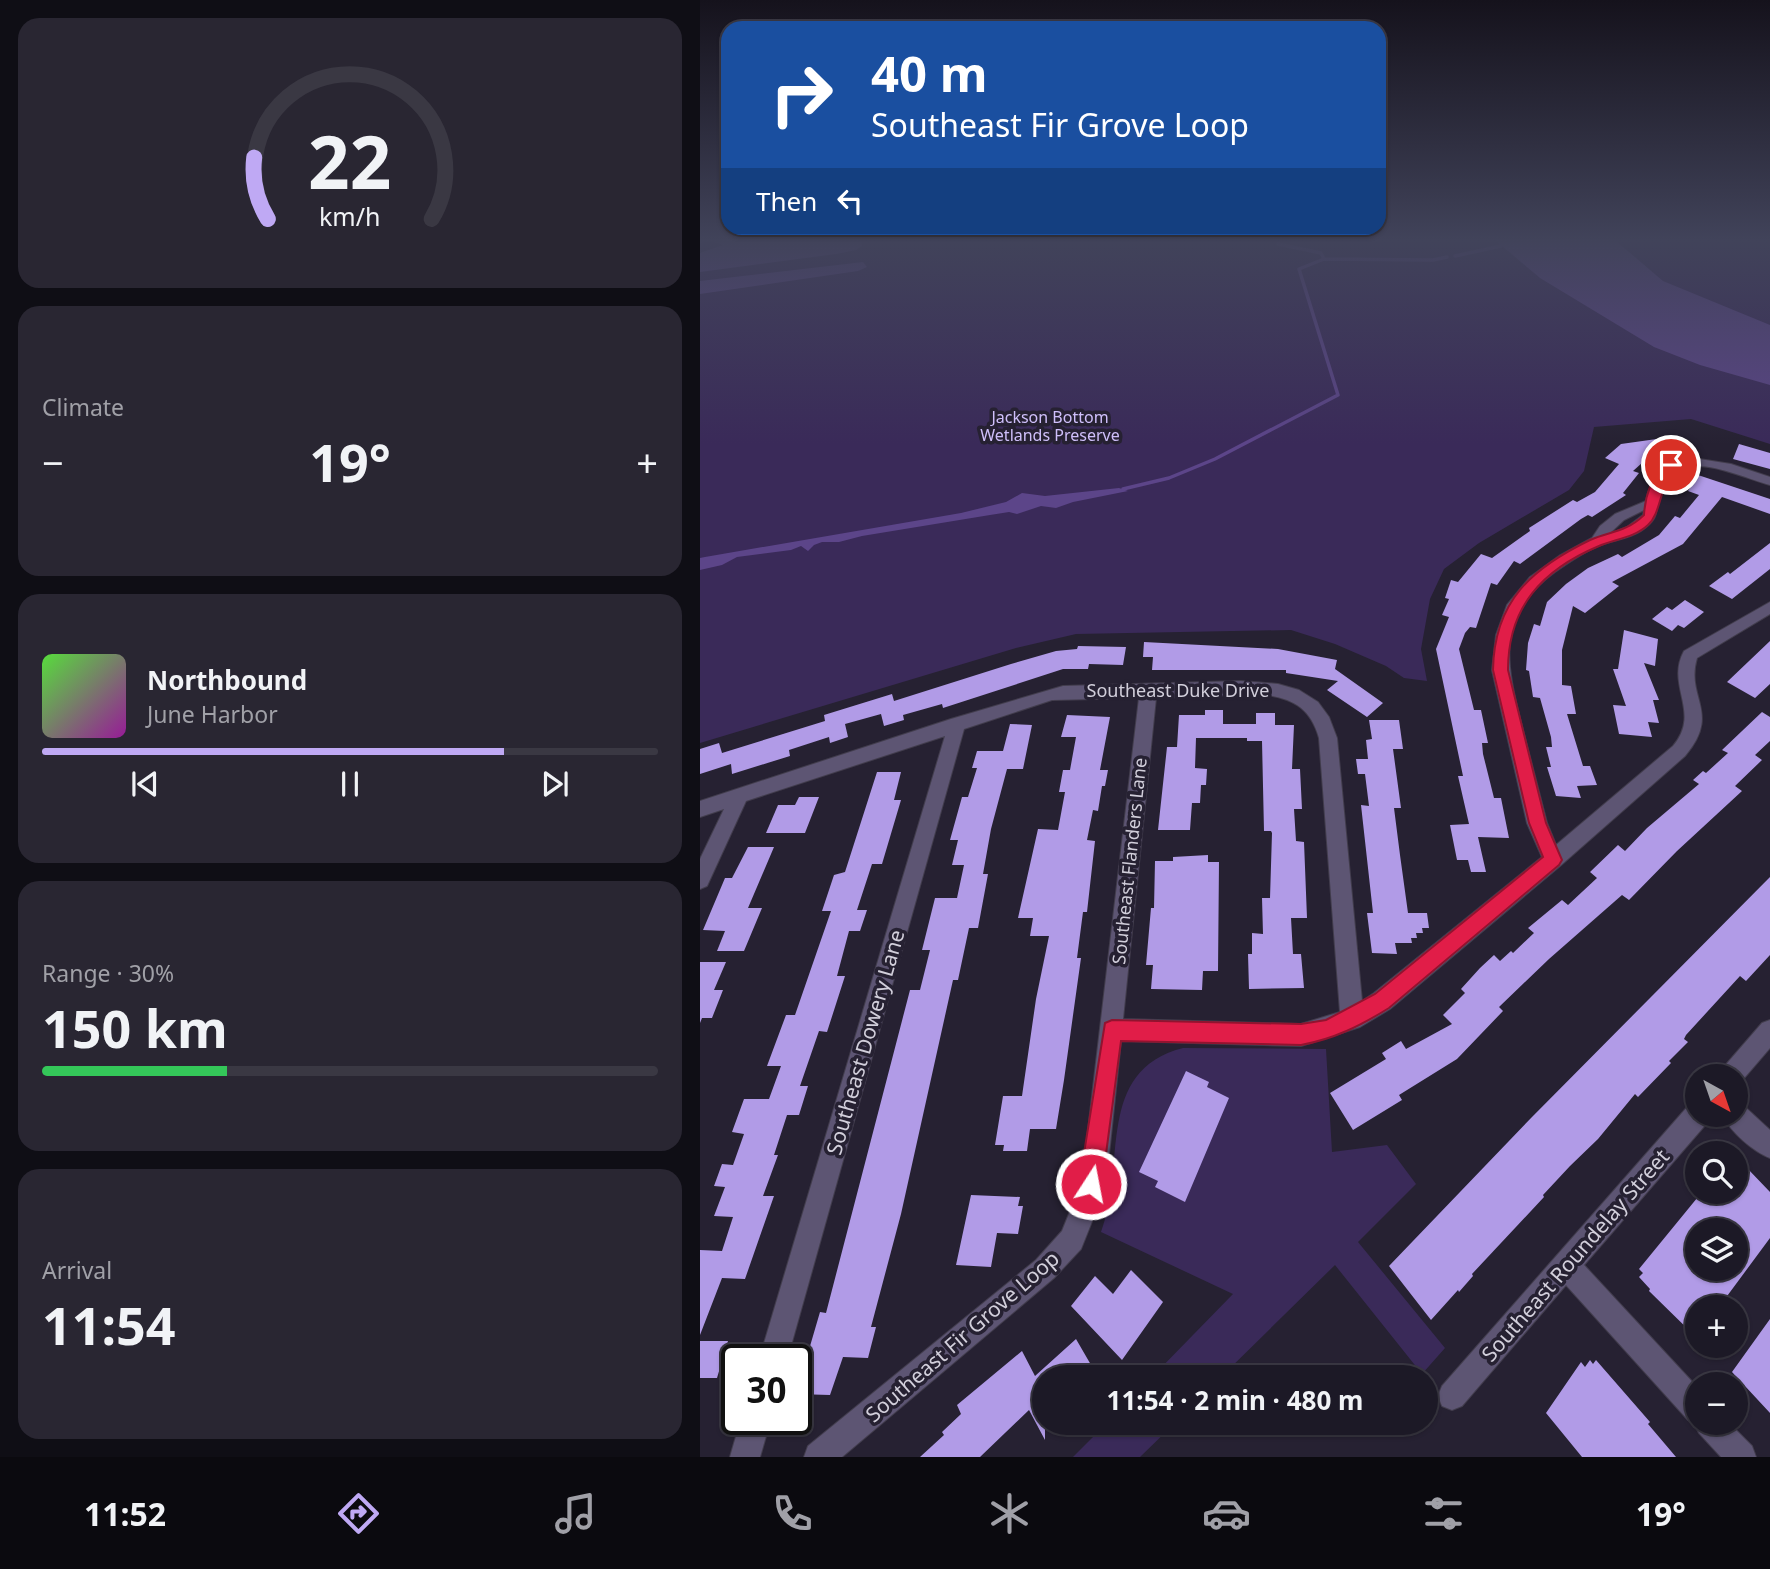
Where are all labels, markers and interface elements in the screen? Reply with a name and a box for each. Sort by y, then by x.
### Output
text: 40 m [871,40,988,106]
icon: right [756,49,847,140]
text: Southeast Fir Grove Loop [871,103,1249,146]
text: 22 [308,111,392,210]
icon: left [831,182,869,220]
text: Then [756,183,817,219]
text: km/h [319,199,381,233]
text: Climate [42,391,124,423]
park label: Jackson Bottom Wetlands Preserve [980,406,1120,446]
text: 19° [309,426,391,497]
pin [1641,435,1701,495]
text: − [42,436,64,488]
text: + [636,436,658,488]
icon: arrive [1652,446,1690,484]
text: Northbound [147,662,307,698]
street label: Southeast Duke Drive [1087,678,1269,702]
text: June Harbor [147,698,278,730]
street label: Southeast Flanders Lane [1106,757,1152,965]
icon: previous [126,765,164,803]
icon: pause [331,765,369,803]
icon: next [536,765,574,803]
street label: Southeast Dowery Lane [819,926,911,1158]
text: Range · 30% [42,957,174,989]
text: 150 km [42,992,228,1063]
north arrow [1685,1064,1748,1127]
map controls [1685,1064,1748,1435]
button: search [1685,1141,1748,1204]
street label: Southeast Roundelay Street [1475,1142,1675,1367]
position arrow [1054,1147,1128,1221]
button: layers [1685,1218,1748,1281]
street label: Southeast Fir Grove Loop [859,1244,1065,1428]
text: Arrival [42,1254,112,1286]
text: 11:54 [42,1289,176,1360]
button: + [1685,1295,1748,1358]
speed limit sign: 30 [721,1344,812,1435]
button: − [1685,1372,1748,1435]
text: 11:54 · 2 min · 480 m [1107,1382,1363,1418]
icon: directions [334,1489,383,1538]
icon: music [551,1489,600,1538]
icon: phone [768,1489,817,1538]
icon: climate [985,1489,1034,1538]
icon: car [1202,1489,1251,1538]
icon: filters [1419,1489,1468,1538]
text: 11:52 [84,1492,166,1535]
text: 19° [1636,1492,1686,1535]

